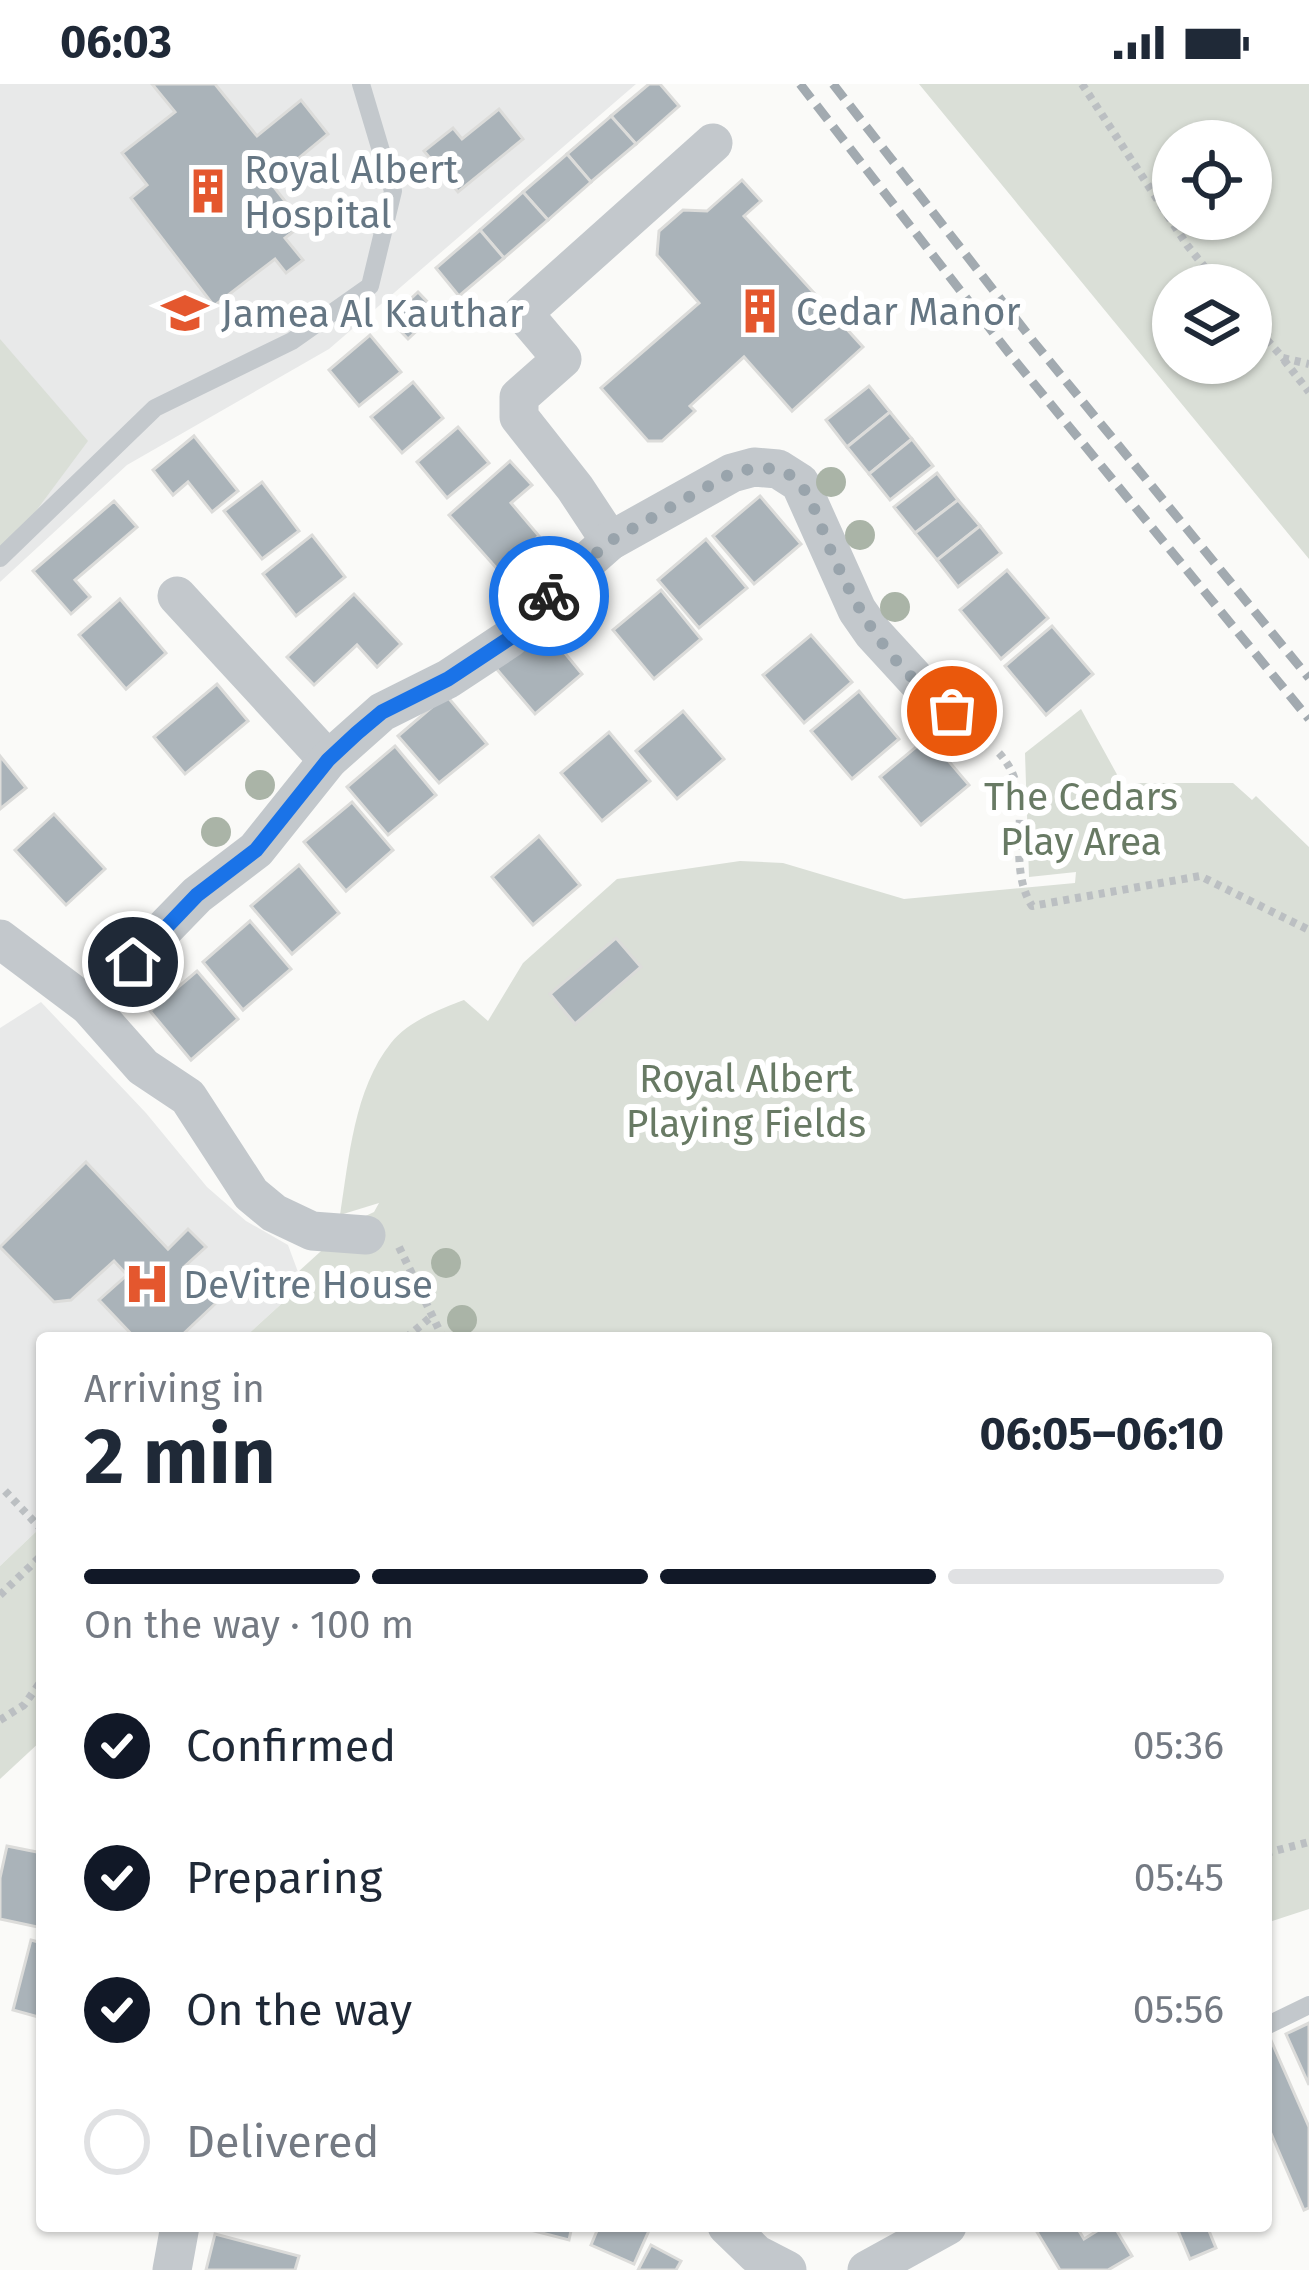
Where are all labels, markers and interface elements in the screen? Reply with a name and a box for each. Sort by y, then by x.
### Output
text: 06:03 [60,15,172,69]
map controls [1152,120,1272,384]
button: locate [1152,120,1272,240]
place label: Royal Albert Hospital [244,147,459,238]
building icon: Royal Albert Hospital [183,166,233,216]
button: layers [1152,264,1272,384]
building icon: Cedar Manor [735,286,785,336]
school or university icon: Jamea Al Kauthar [160,288,210,338]
place label: Cedar Manor [796,289,1020,335]
place label: Jamea Al Kauthar [221,291,524,337]
courier [489,536,609,656]
icon: bike [516,563,582,629]
pin [901,660,1003,762]
icon: bag [919,678,985,744]
park label: The Cedars Play Area [984,774,1178,865]
pin [82,911,184,1013]
icon: home [100,929,166,995]
park label: Royal Albert Playing Fields [626,1056,866,1147]
hospital icon: DeVitre House [122,1259,172,1309]
place label: DeVitre House [183,1262,433,1308]
text: Arriving in [84,1366,265,1412]
text: 06:05–06:10 [979,1407,1224,1461]
text: 2 min [84,1410,276,1504]
text: On the way · 100 m [84,1602,414,1648]
icon: check [84,1713,150,1779]
text: Confirmed [186,1719,396,1773]
text: 05:36 [1133,1723,1224,1769]
icon: check [84,1845,150,1911]
text: Preparing [186,1851,382,1905]
text: 05:45 [1134,1855,1224,1901]
icon: check [84,1977,150,2043]
text: On the way [186,1983,412,2037]
text: 05:56 [1133,1987,1224,2033]
text: Delivered [186,2115,379,2169]

